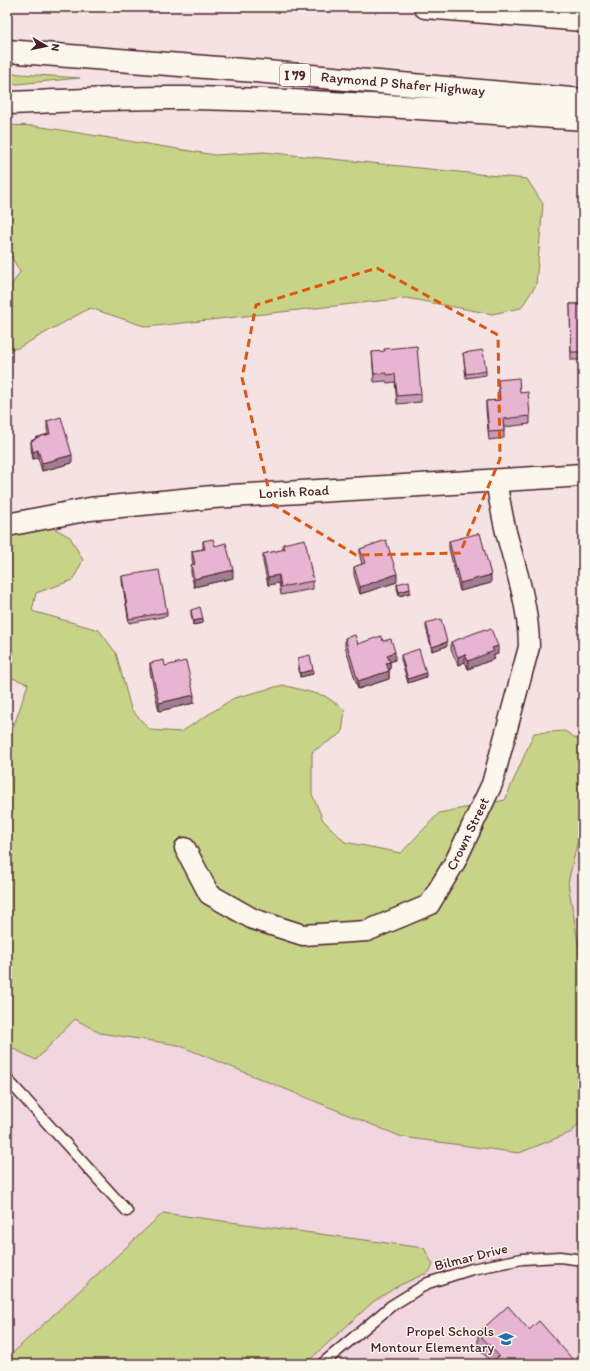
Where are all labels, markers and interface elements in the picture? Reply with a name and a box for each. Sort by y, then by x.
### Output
north arrow [26,26,66,66]
text: N [48,43,62,52]
road number: I 79 [280,64,310,86]
street label: Raymond P Shafer Highway [320,68,486,100]
street label: Lorish Road [258,482,330,502]
street label: Crown Street [443,795,493,873]
street label: Bilmar Drive [433,1240,510,1274]
place label: Propel Schools Montour Elementary [370,1323,494,1356]
school or university icon: Propel Schools Montour Elementary [497,1330,515,1348]

